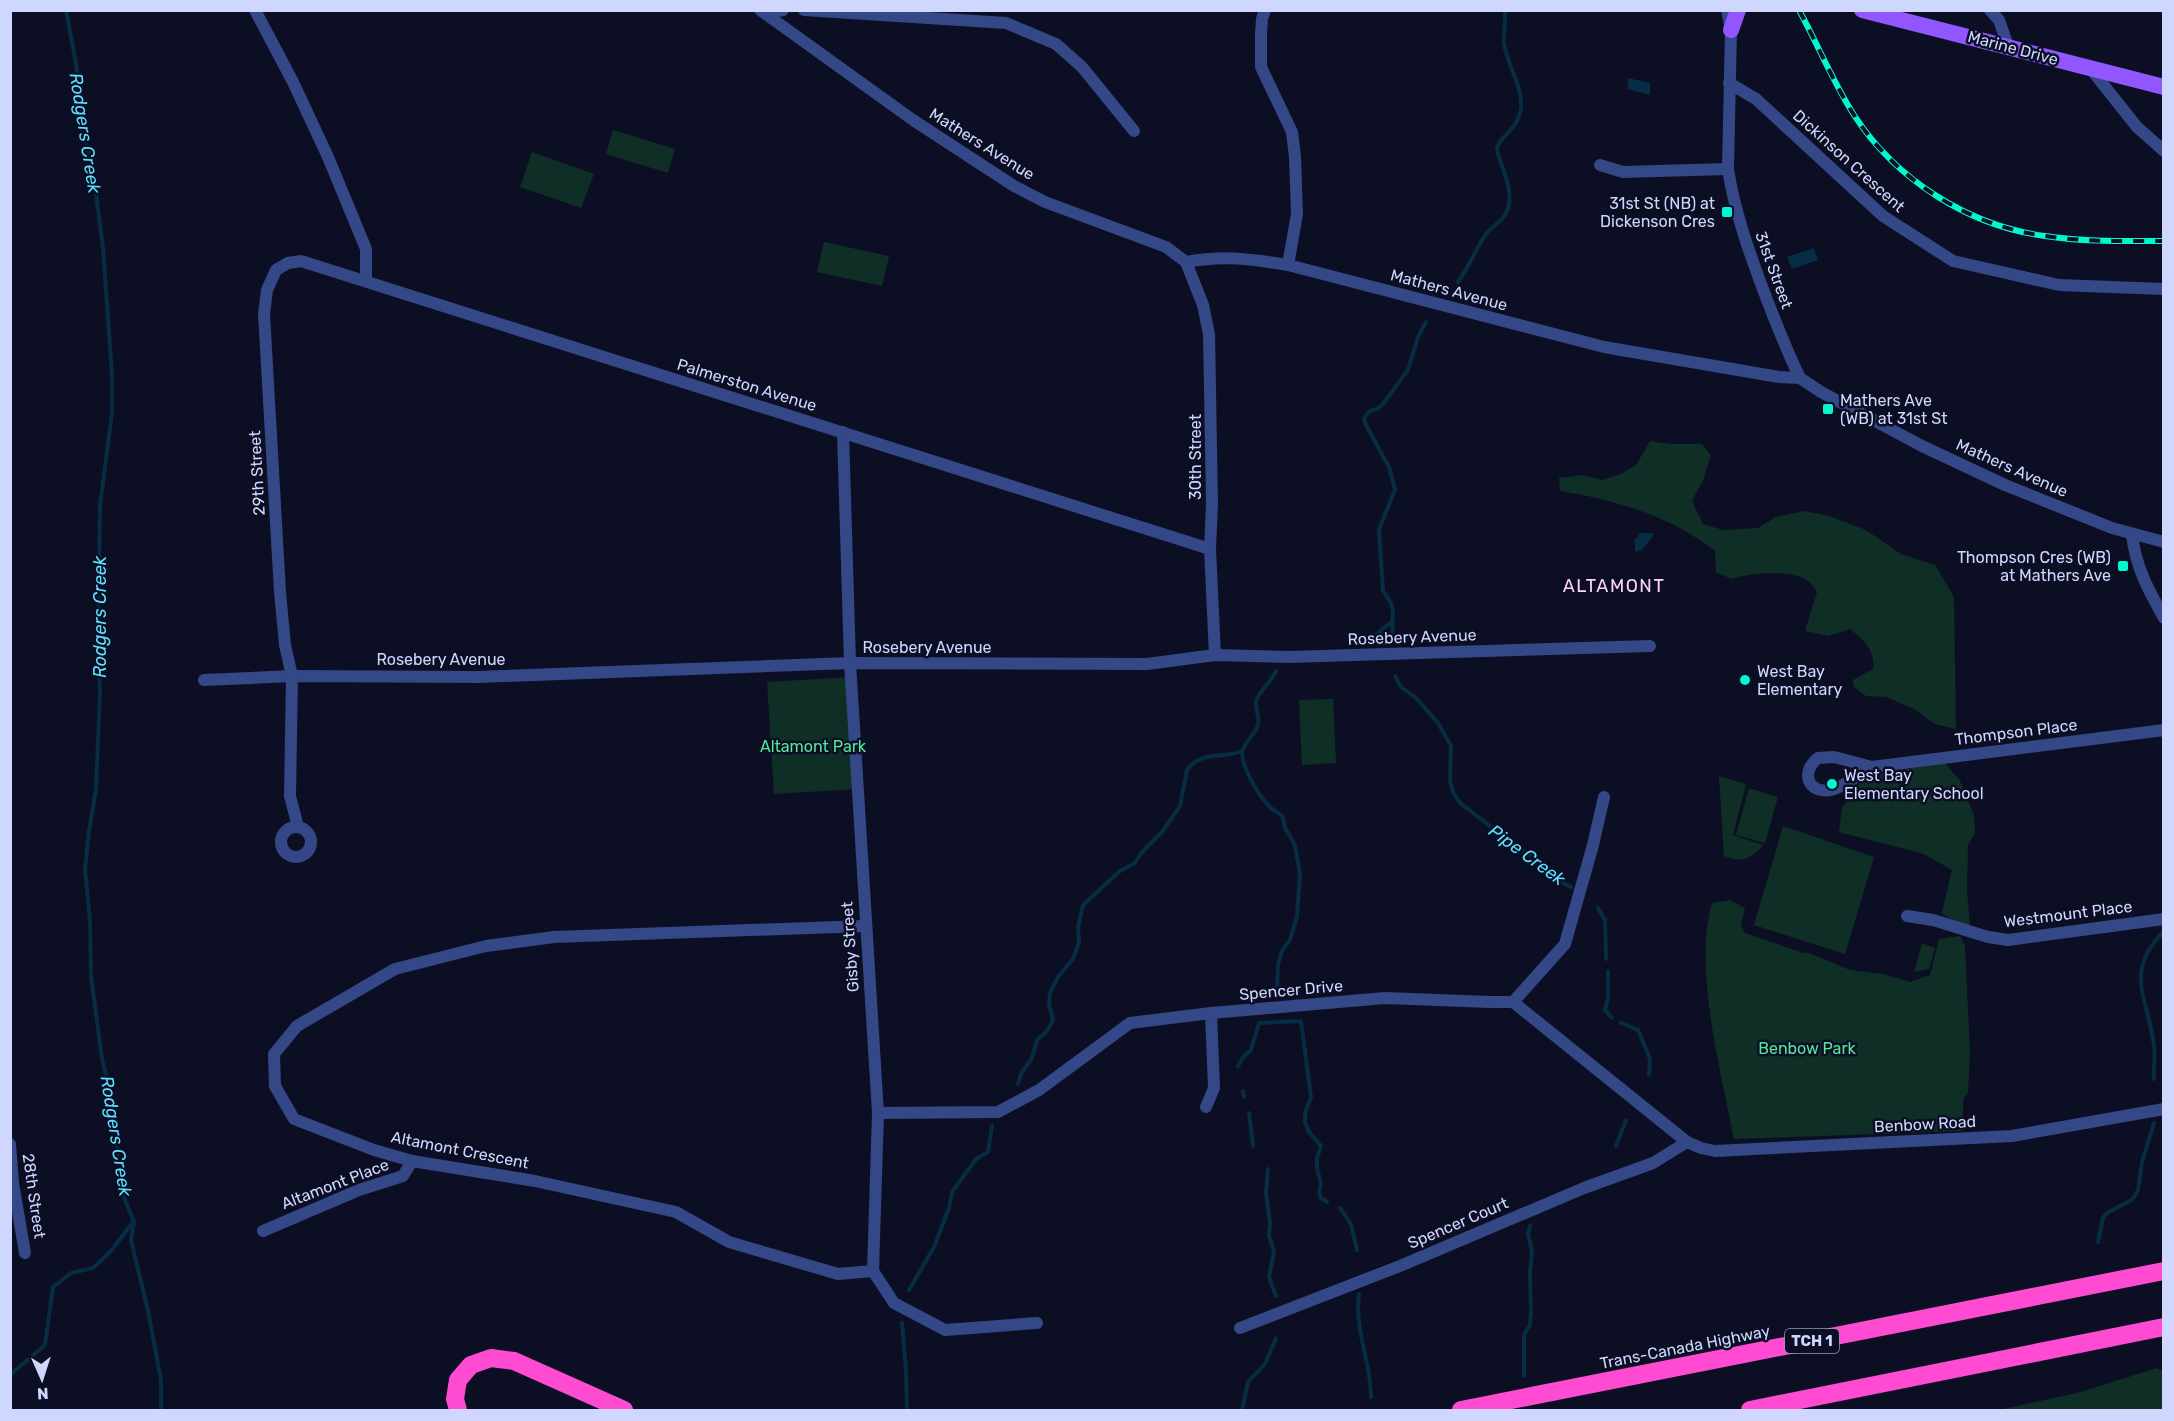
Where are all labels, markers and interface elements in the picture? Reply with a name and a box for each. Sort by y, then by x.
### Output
street label: Marine Drive [1966,27,2060,69]
water label: Rodgers Creek [65,71,106,196]
street label: Mathers Avenue [926,104,1038,184]
street label: Dickinson Crescent [1789,106,1909,216]
place label: 31st St (NB) at Dickenson Cres [1600,194,1715,231]
marker: 31st St (NB) at Dickenson Cres [1720,205,1734,219]
street label: 31st Street [1751,229,1797,311]
street label: Mathers Avenue [1388,265,1510,315]
street label: Palmerston Avenue [675,355,819,415]
place label: Mathers Ave (WB) at 31st St [1840,391,1947,428]
marker: Mathers Ave (WB) at 31st St [1821,402,1835,416]
street label: 30th Street [1186,414,1205,500]
street label: 29th Street [245,430,269,516]
street label: Mathers Avenue [1953,435,2071,501]
place label: Thompson Cres (WB) at Mathers Ave [1957,548,2111,585]
water label: Rodgers Creek [89,555,111,678]
marker: Thompson Cres (WB) at Mathers Ave [2116,559,2130,573]
district label: ALTAMONT [1563,575,1665,597]
street label: Rosebery Avenue [1347,625,1477,649]
street label: Rosebery Avenue [862,638,992,657]
street label: Rosebery Avenue [376,650,506,669]
place label: West Bay Elementary [1757,662,1842,699]
marker: West Bay Elementary [1738,673,1752,687]
street label: Thompson Place [1954,715,2078,749]
park label: Altamont Park [760,737,867,756]
place label: West Bay Elementary School [1844,766,1984,803]
marker: West Bay Elementary School [1825,777,1839,791]
water label: Pipe Creek [1484,820,1570,891]
street label: Westmount Place [2003,897,2133,931]
street label: Gisby Street [837,901,863,993]
street label: Spencer Drive [1238,976,1344,1004]
park label: Benbow Park [1758,1039,1856,1058]
water label: Rodgers Creek [96,1074,137,1199]
street label: Benbow Road [1874,1112,1976,1136]
street label: Altamont Crescent [389,1127,531,1173]
street label: 28th Street [19,1152,49,1240]
street label: Altamont Place [279,1155,391,1213]
street label: Spencer Court [1405,1193,1511,1253]
street label: Trans-Canada Highway [1598,1321,1772,1373]
road number: TCH 1 [1785,1329,1839,1353]
north arrow [12,1349,72,1409]
text: N [37,1384,49,1403]

